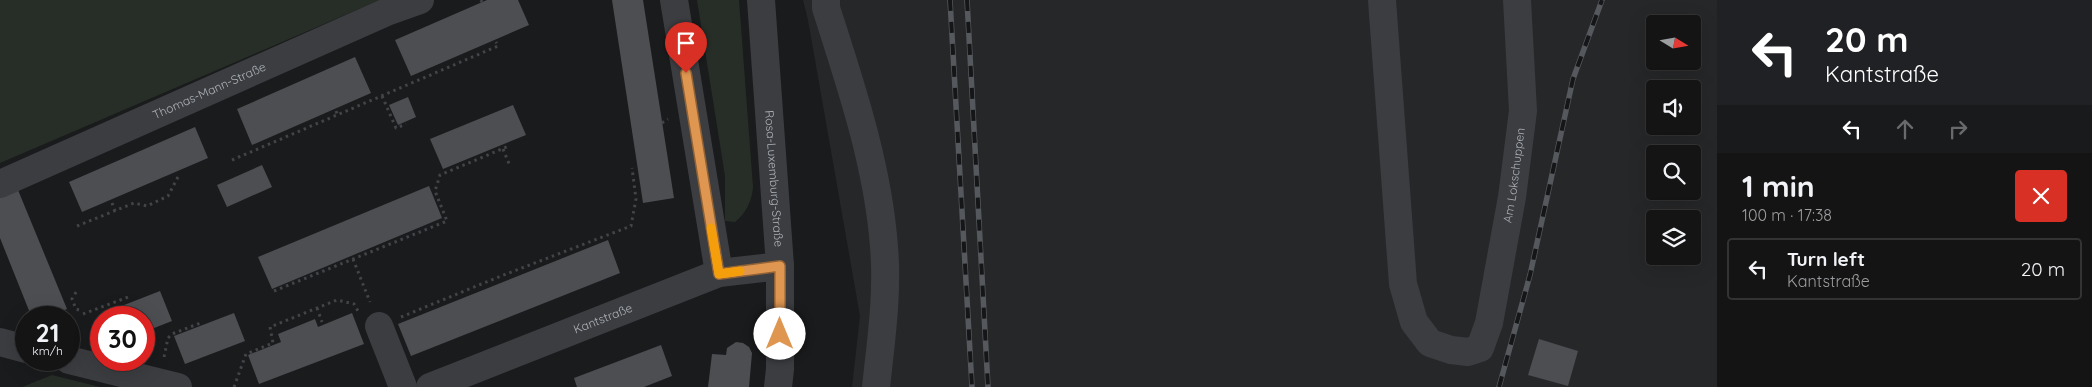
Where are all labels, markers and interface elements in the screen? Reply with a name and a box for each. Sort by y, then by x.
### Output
north arrow [1646,15,1701,70]
map controls [1646,15,1701,265]
text: 20 m [1825,17,1908,61]
icon: left [1742,20,1807,85]
pin [665,22,707,73]
icon: arrive [672,29,700,57]
street label: Thomas-Mann-Straße [150,59,268,122]
text: Kantstraße [1825,60,1939,88]
button: sound [1646,80,1701,135]
street label: Rosa-Luxemburg-Straße [762,110,787,248]
icon: left [1838,115,1866,143]
icon: ahead [1891,115,1919,143]
icon: right [1944,115,1972,143]
street label: Am Lokschuppen [1499,127,1528,224]
button: search [1646,145,1701,200]
text: 1 min [1742,167,1815,205]
button: close [2015,170,2067,222]
text: 100 m · 17:38 [1742,205,1832,225]
button: layers [1646,210,1701,265]
text: Turn left [1787,247,1865,271]
icon: left [1744,255,1772,283]
text: 20 m [2021,257,2065,281]
text: Kantstraße [1787,271,1870,291]
street label: Kantstraße [571,300,635,337]
speed limit sign: 30 [90,306,155,371]
position arrow [753,307,805,359]
text: 21 [36,317,59,348]
text: km/h [32,343,63,358]

